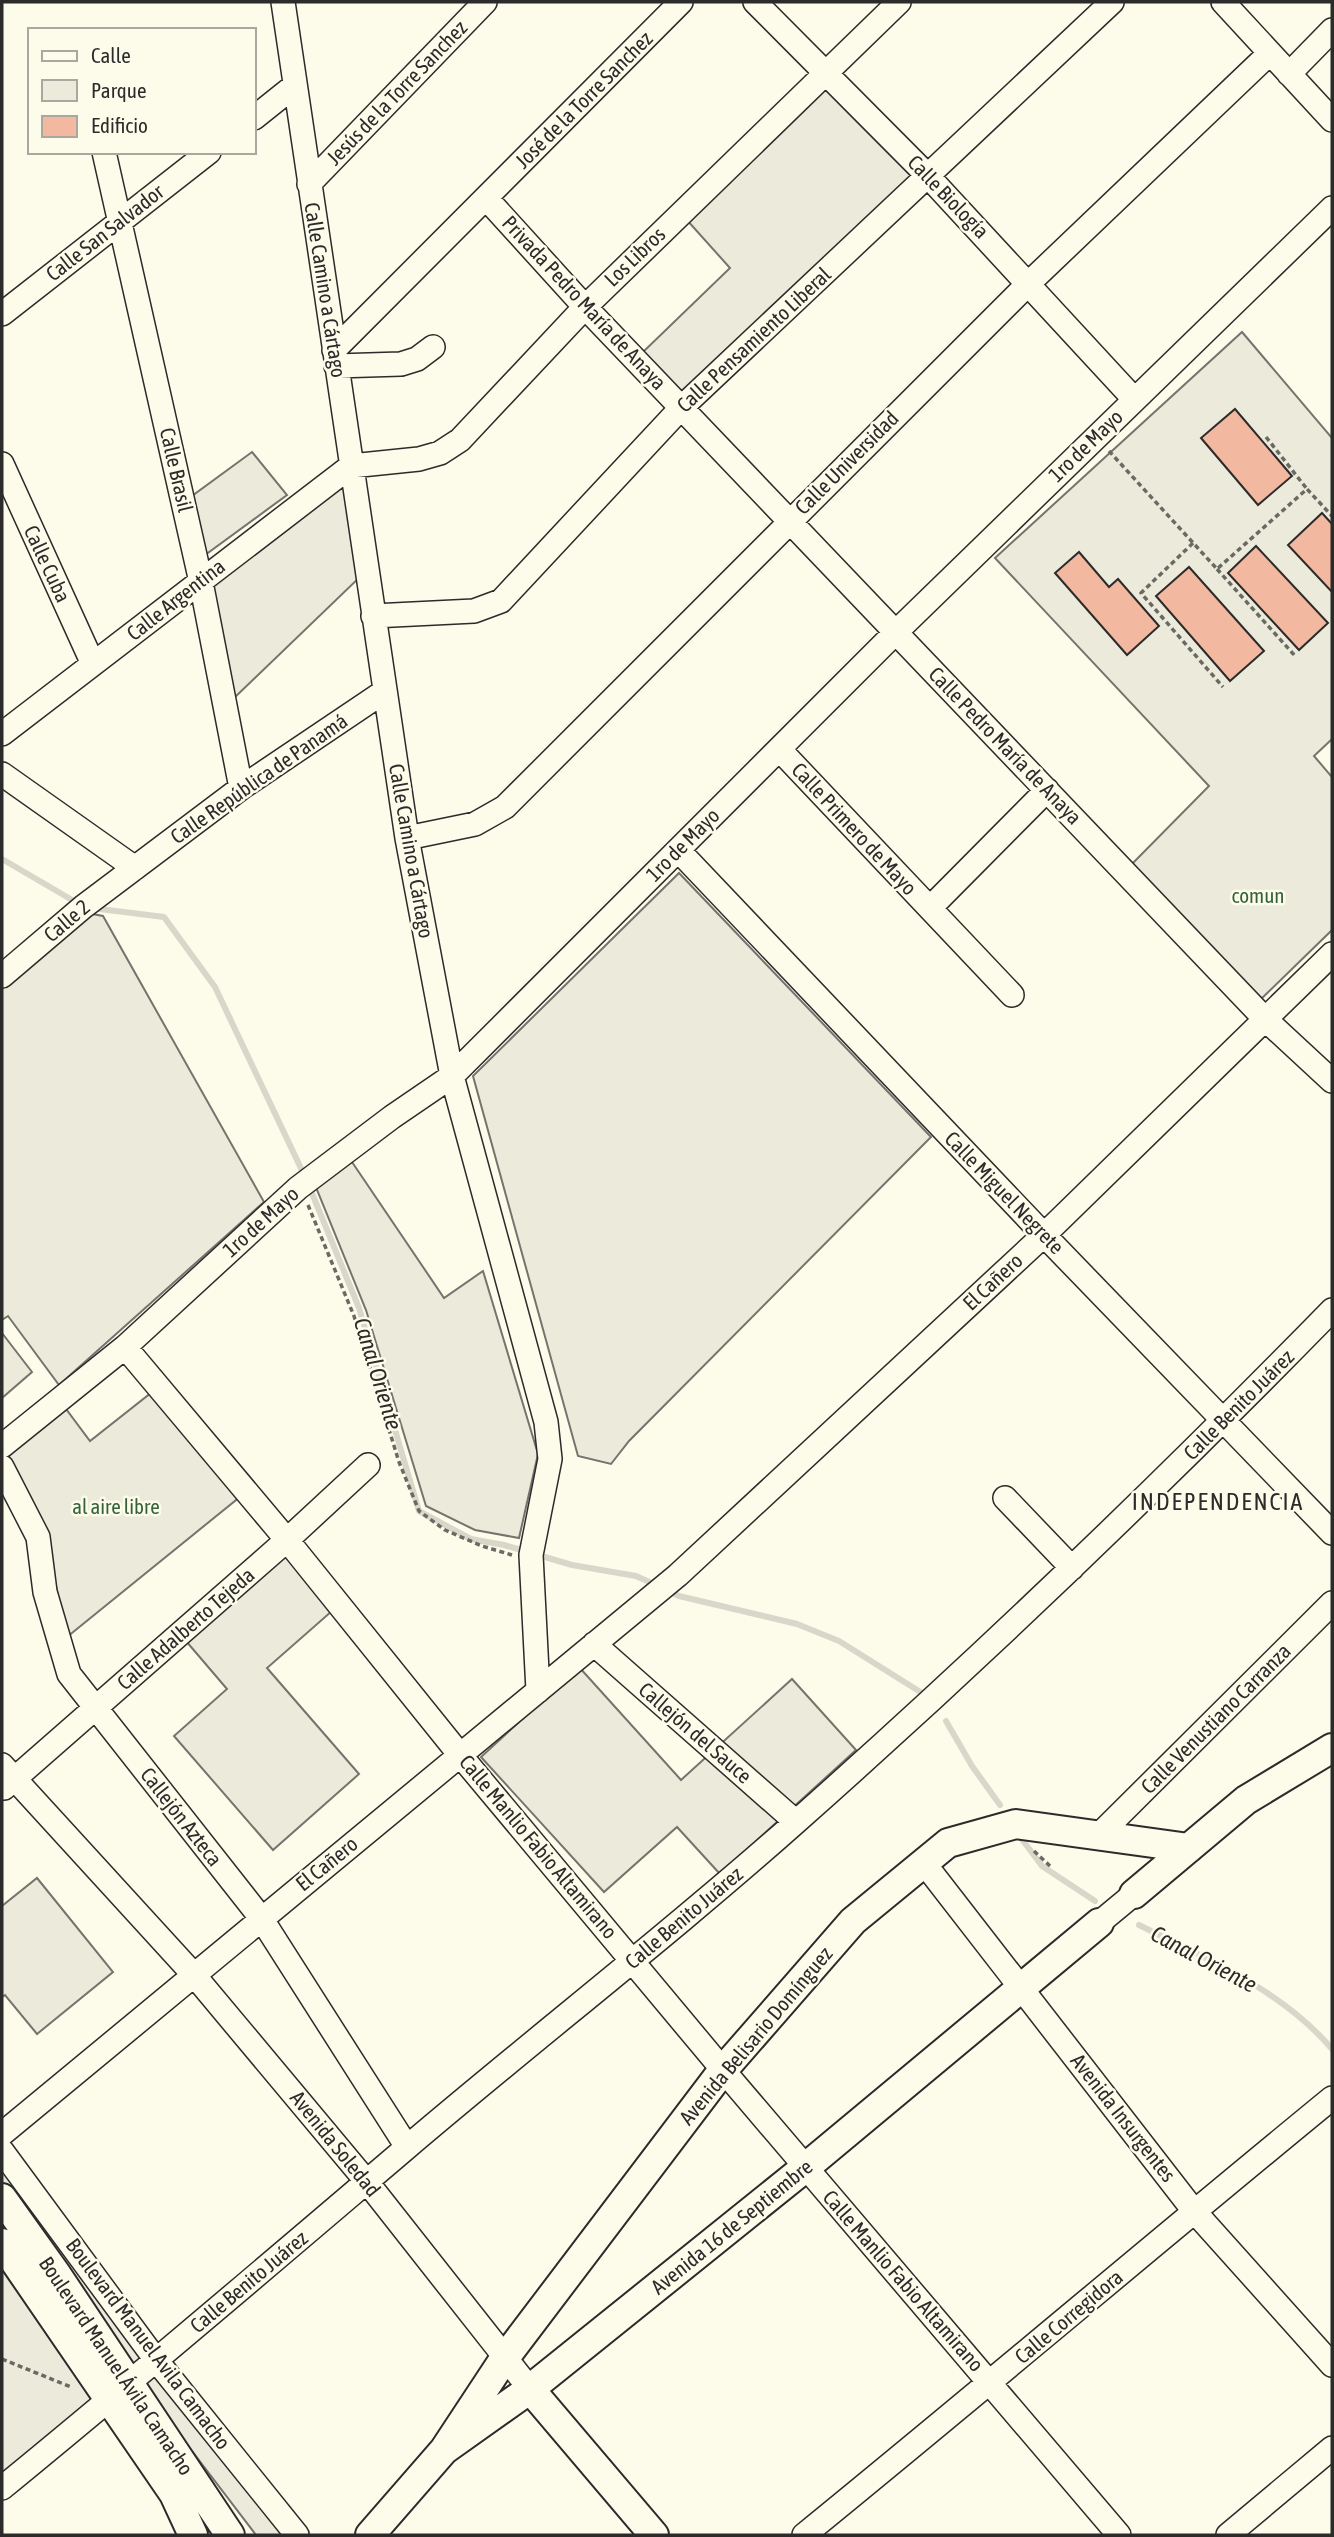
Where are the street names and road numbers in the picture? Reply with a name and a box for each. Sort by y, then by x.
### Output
street label: Jesús de la Torre Sanchez [321,15,472,169]
street label: José de la Torre Sanchez [510,26,657,173]
street label: Calle Biología [903,150,994,243]
street label: Calle San Salvador [41,178,168,285]
street label: Calle Camino a Cártago [300,201,352,379]
street label: Privada Pedro María de Anaya [498,210,672,394]
street label: Los Libros [599,222,670,291]
street label: Calle Pensamiento Liberal [672,262,835,417]
street label: 1ro de Mayo [1043,404,1127,486]
street label: Calle Universidad [790,406,903,519]
street label: Calle Brasil [156,425,198,515]
street label: Calle Cuba [20,521,76,606]
street label: Calle Argentina [122,554,229,645]
street label: Calle Pedro María de Anaya [924,662,1087,829]
street label: Calle República de Panamá [165,708,351,848]
street label: Calle Primero de Mayo [787,757,922,899]
street label: Calle Camino a Cártago [385,762,439,940]
street label: 1ro de Mayo [641,803,724,886]
street label: Calle 2 [39,894,94,946]
street label: Calle Miguel Negrete [940,1126,1069,1258]
street label: 1ro de Mayo [218,1181,303,1261]
street label: El Cañero [958,1248,1027,1315]
street label: Calle Benito Juárez [1178,1344,1299,1464]
street label: Calle Adalberto Tejeda [112,1562,259,1694]
street label: Calle Venustiano Carranza [1136,1639,1295,1798]
street label: Callejón del Sauce [634,1677,757,1788]
street label: Calle Manlio Fabio Altamirano [455,1750,623,1943]
street label: Callejón Azteca [136,1762,228,1870]
street label: El Cañero [291,1831,362,1895]
street label: Calle Benito Juárez [620,1861,747,1973]
street label: Avenida Belisario Domínguez [674,1941,837,2129]
street label: Avenida Insurgentes [1066,2049,1181,2186]
street label: Avenida Soledad [286,2086,386,2201]
street label: Avenida 16 de Septiembre [646,2154,817,2299]
street label: Calle Manlio Fabio Altamirano [819,2185,989,2376]
street label: Calle Benito Juárez [185,2225,312,2337]
street label: Boulevard Manuel Avila Camacho [62,2233,236,2454]
street label: Boulevard Manuel Ávila Camacho [35,2252,199,2479]
street label: Calle Corregidora [1010,2264,1127,2368]

